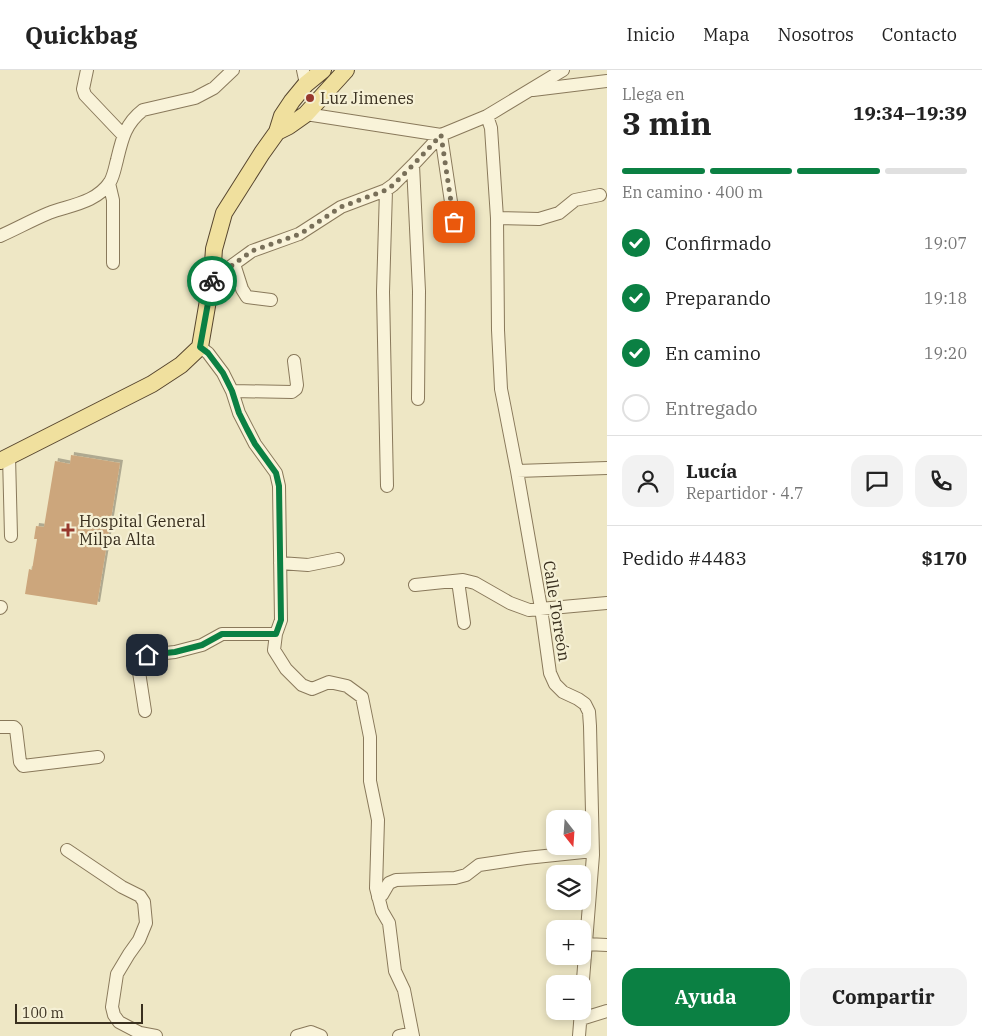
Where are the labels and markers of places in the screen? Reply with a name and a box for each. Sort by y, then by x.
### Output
place label: Luz Jimenes [320,88,414,108]
marker: Luz Jimenes [304,92,316,104]
pin [433,201,475,243]
place label: Hospital General Milpa Alta [79,511,206,549]
marker: Hospital General Milpa Alta [61,523,75,537]
pin [126,634,168,676]

